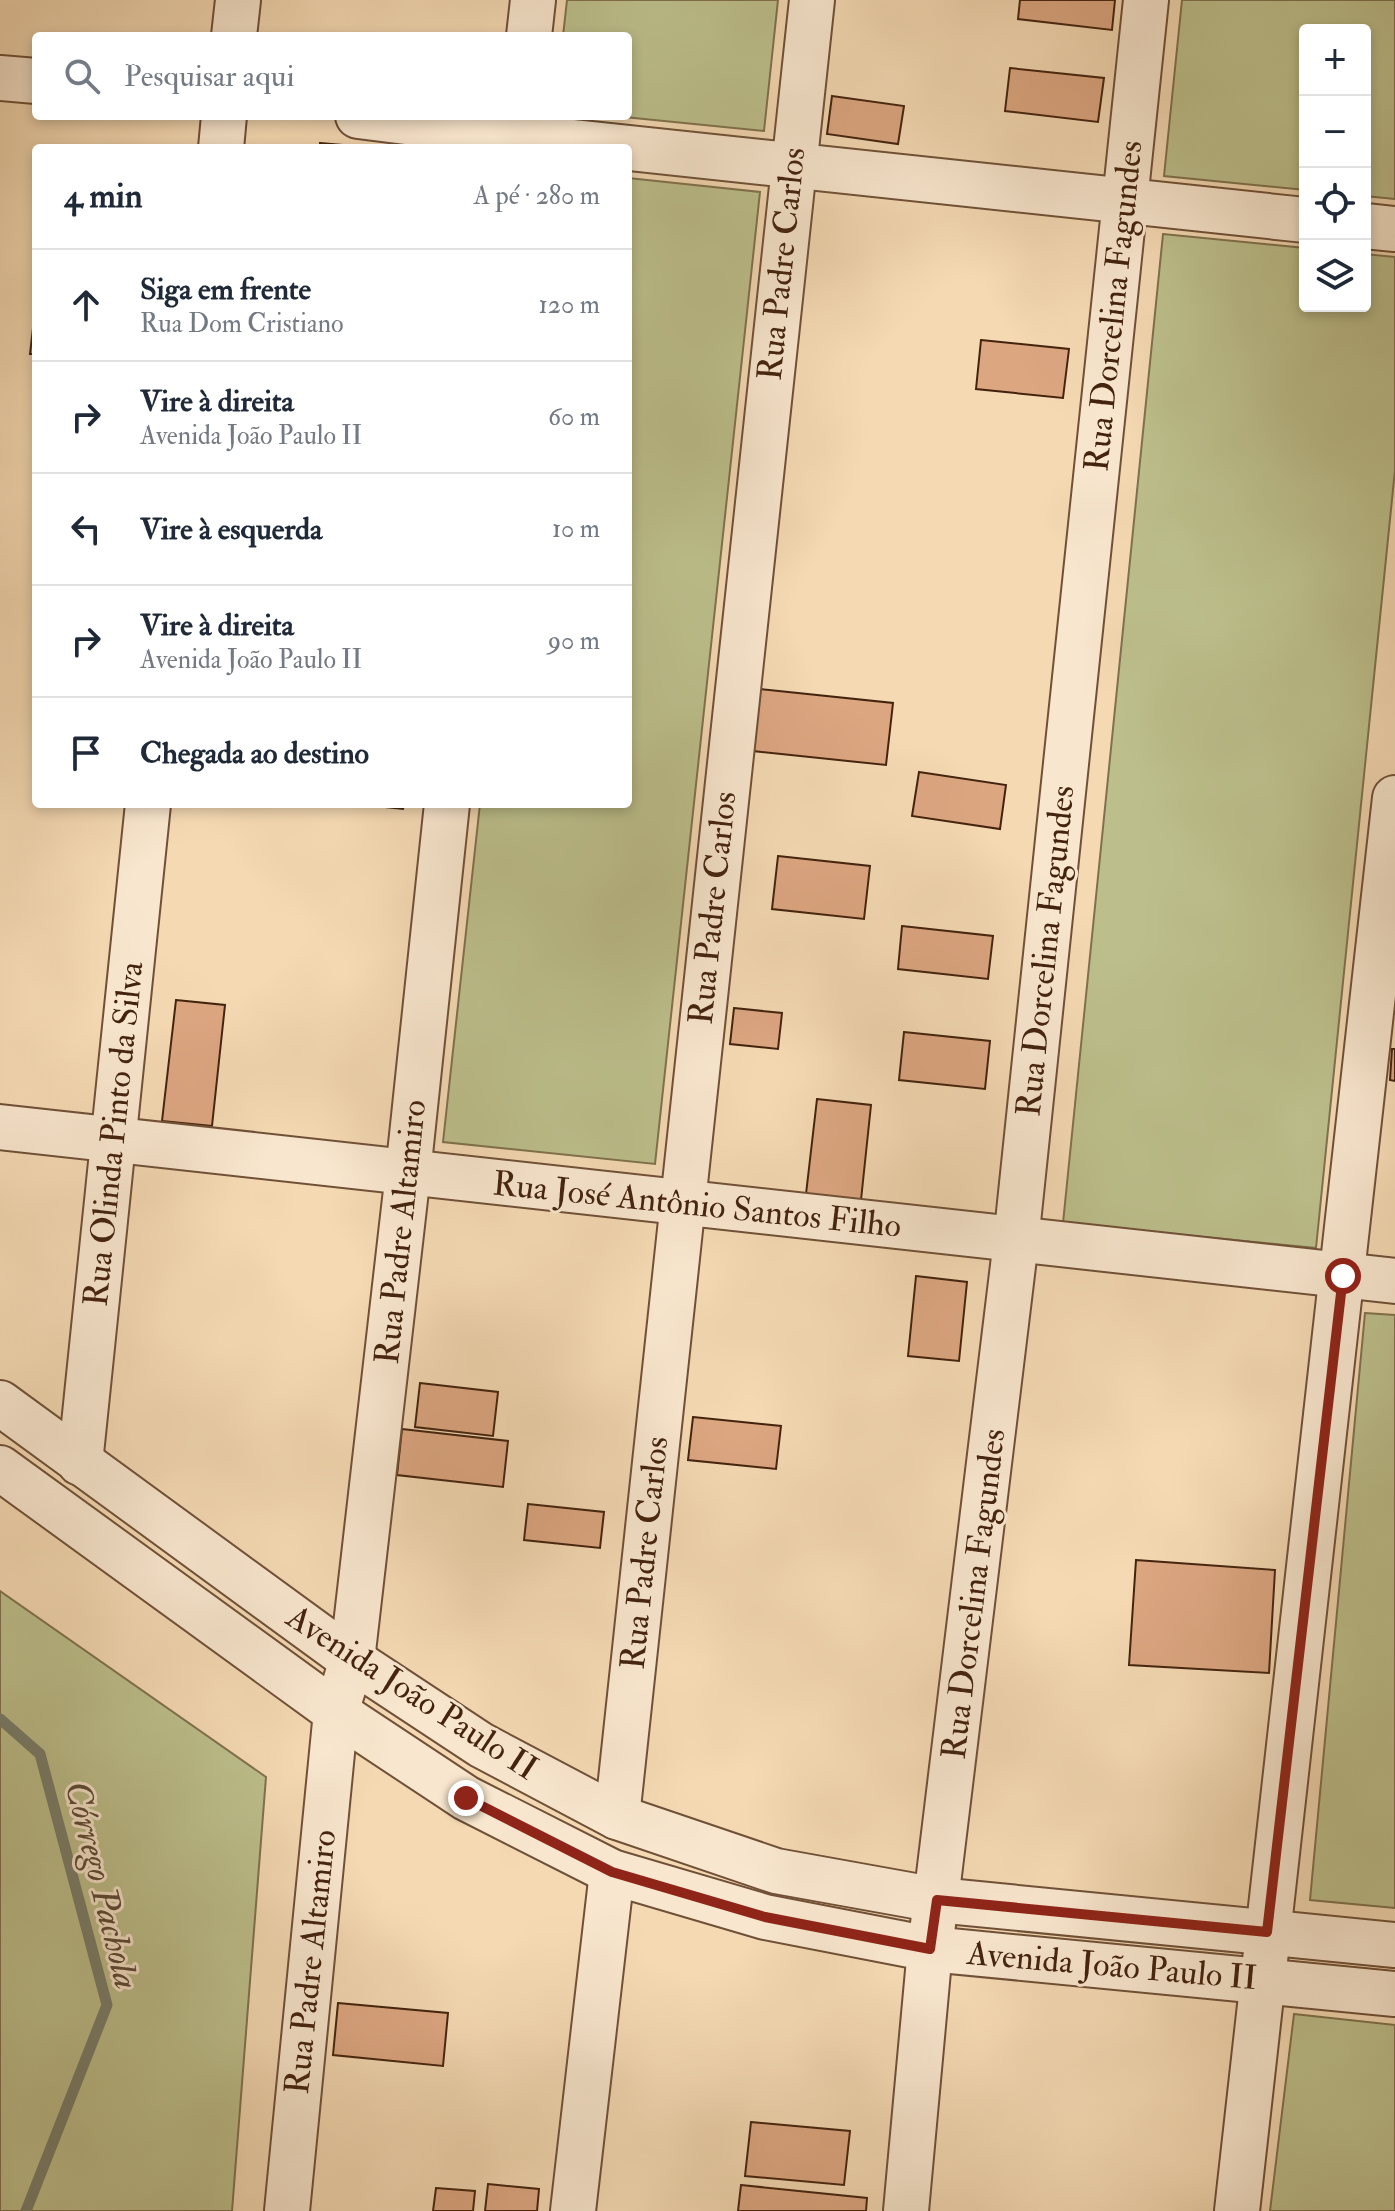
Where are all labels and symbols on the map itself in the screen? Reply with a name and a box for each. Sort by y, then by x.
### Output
street label: Rua Dorcelina Fagundes [1075,138,1153,474]
street label: Rua Padre Carlos [748,145,816,383]
street label: Rua Dorcelina Fagundes [1007,783,1085,1119]
street label: Rua Padre Carlos [679,789,747,1027]
street label: Rua Olinda Pinto da Silva [75,958,154,1309]
street label: Rua Padre Altamiro [366,1098,436,1366]
street label: Rua José Antônio Santos Filho [491,1162,903,1248]
route start [1325,1258,1361,1294]
street label: Rua Dorcelina Fagundes [932,1426,1016,1762]
street label: Rua Padre Carlos [611,1434,679,1672]
street label: Avenida João Paulo II [278,1595,546,1790]
water label: Córrego Pachola [54,1776,150,1994]
route end [448,1780,484,1816]
street label: Rua Padre Altamiro [276,1828,346,2096]
street label: Avenida João Paulo II [964,1932,1259,2000]

